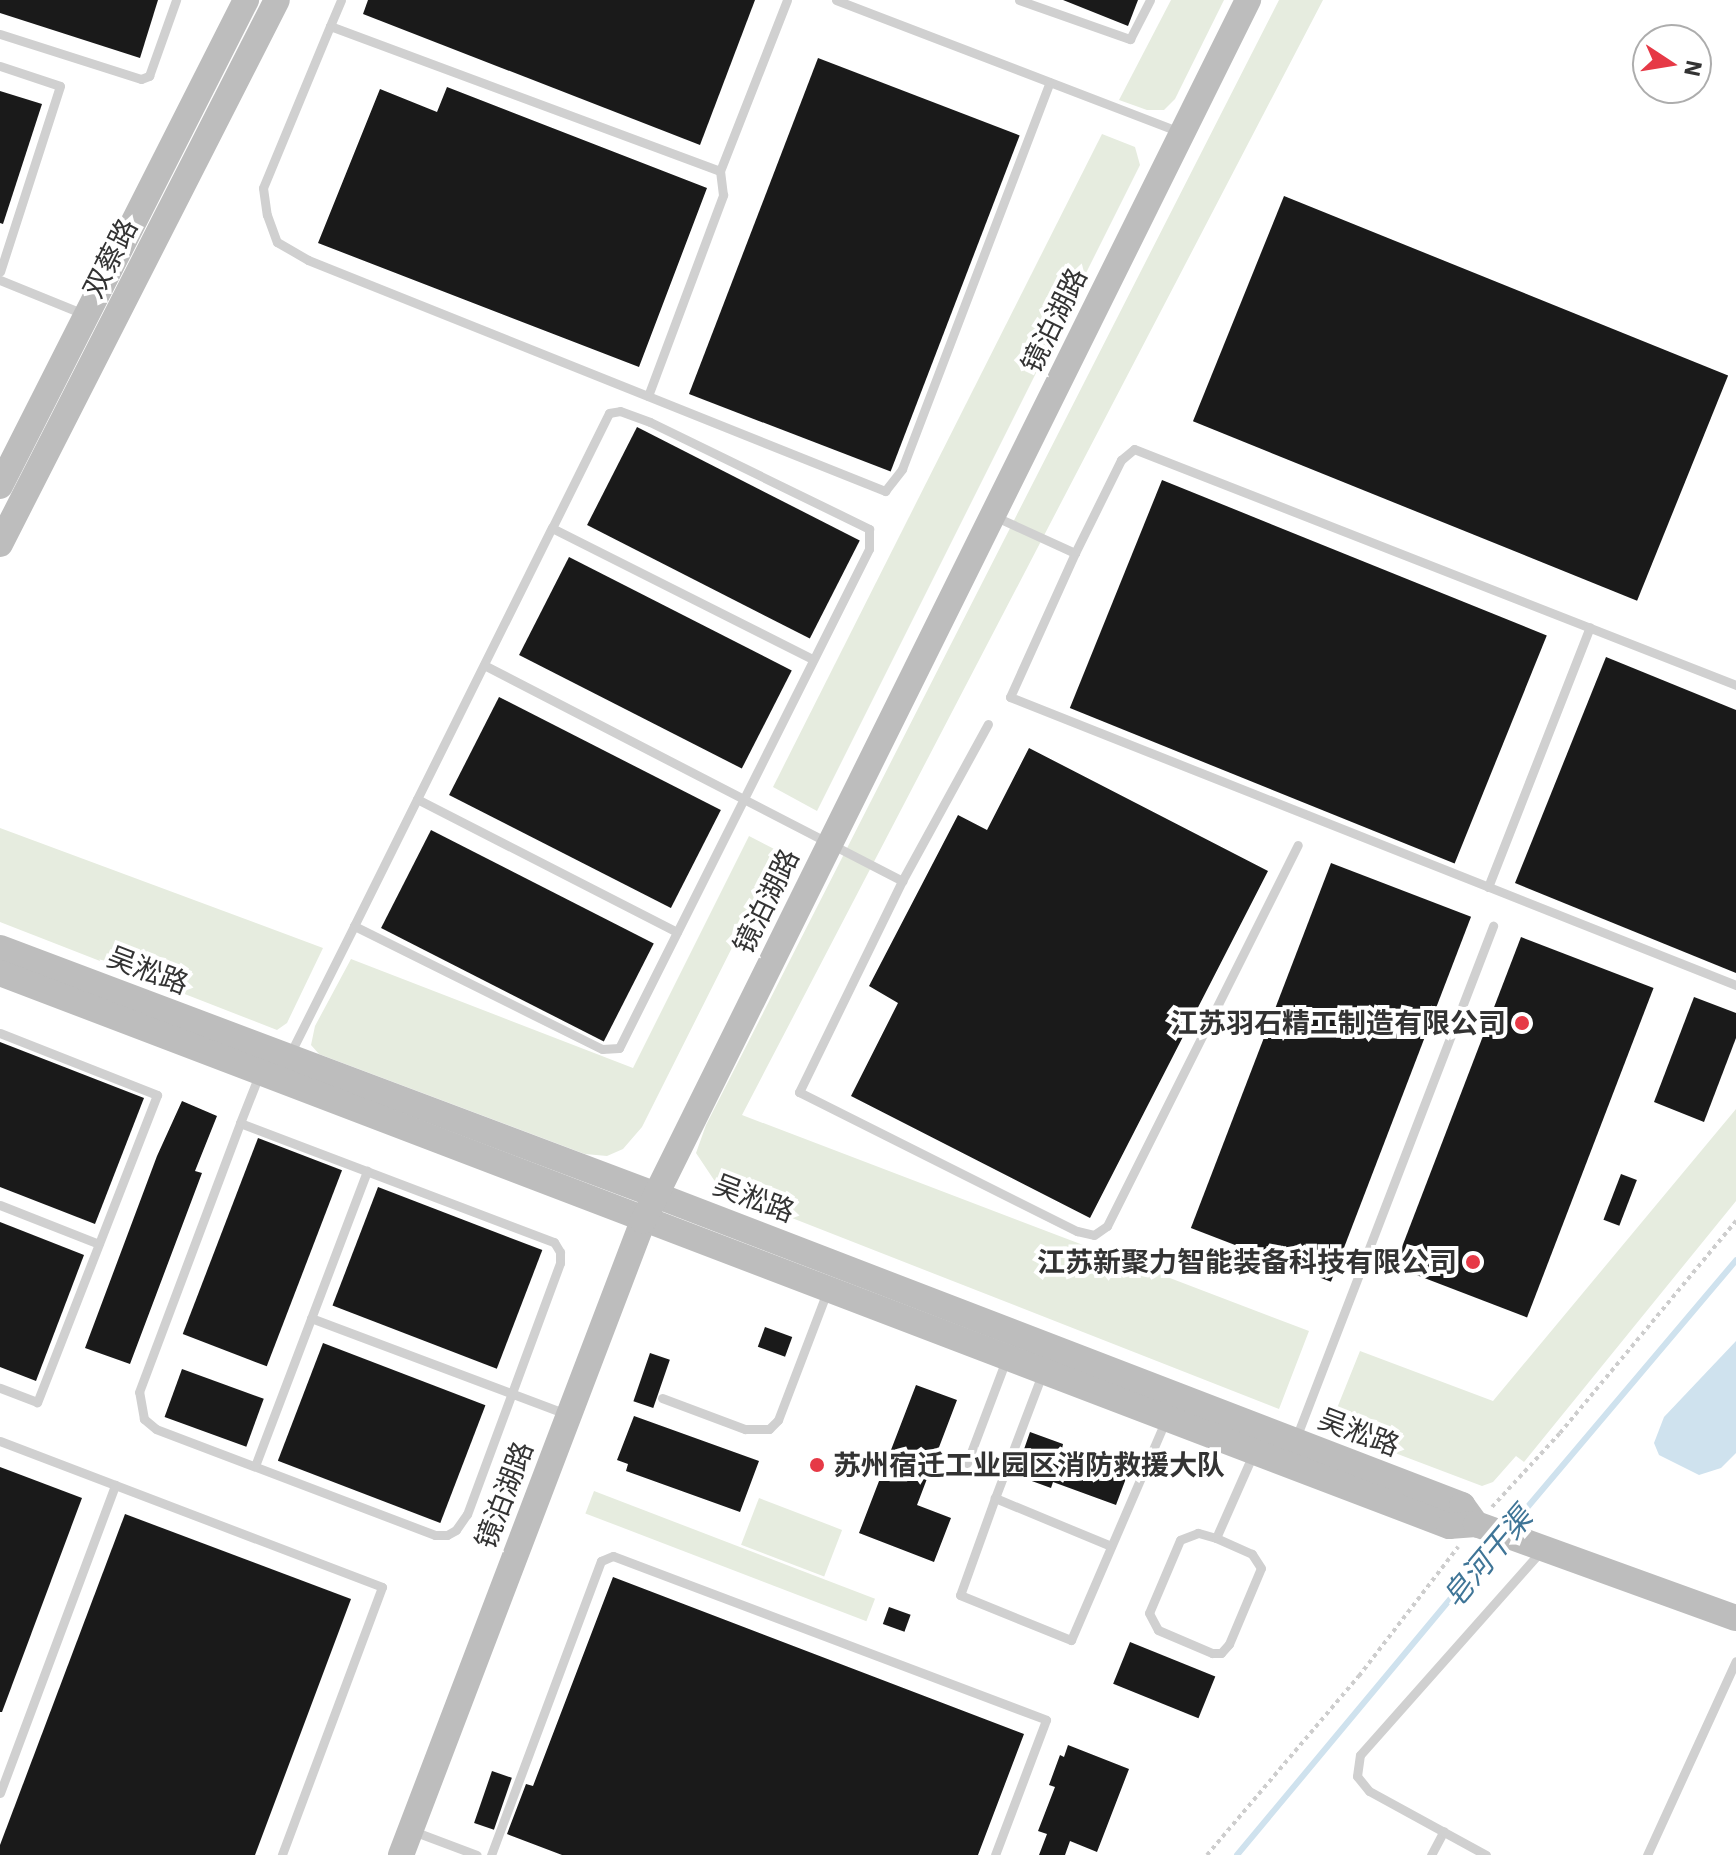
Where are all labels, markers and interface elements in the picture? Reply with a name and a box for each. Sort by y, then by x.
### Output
north arrow [1632,24,1712,104]
text: N [1678,58,1710,79]
street label: 双蔡路 [76,213,144,303]
street label: 镜泊湖路 [1014,262,1094,378]
street label: 镜泊湖路 [726,843,806,959]
street label: 吴淞路 [103,939,193,1001]
place label: 江苏羽石精工制造有限公司 [1170,1006,1506,1040]
marker: 江苏羽石精工制造有限公司 [1513,1014,1531,1032]
street label: 吴淞路 [709,1167,799,1229]
place label: 江苏新聚力智能装备科技有限公司 [1037,1245,1457,1279]
marker: 江苏新聚力智能装备科技有限公司 [1464,1253,1482,1271]
street label: 吴淞路 [1314,1401,1404,1463]
street label: 镜泊湖路 [468,1437,540,1553]
place label: 苏州宿迁工业园区消防救援大队 [833,1448,1225,1482]
marker: 苏州宿迁工业园区消防救援大队 [808,1456,826,1474]
water label: 皂河干渠 [1435,1499,1539,1615]

